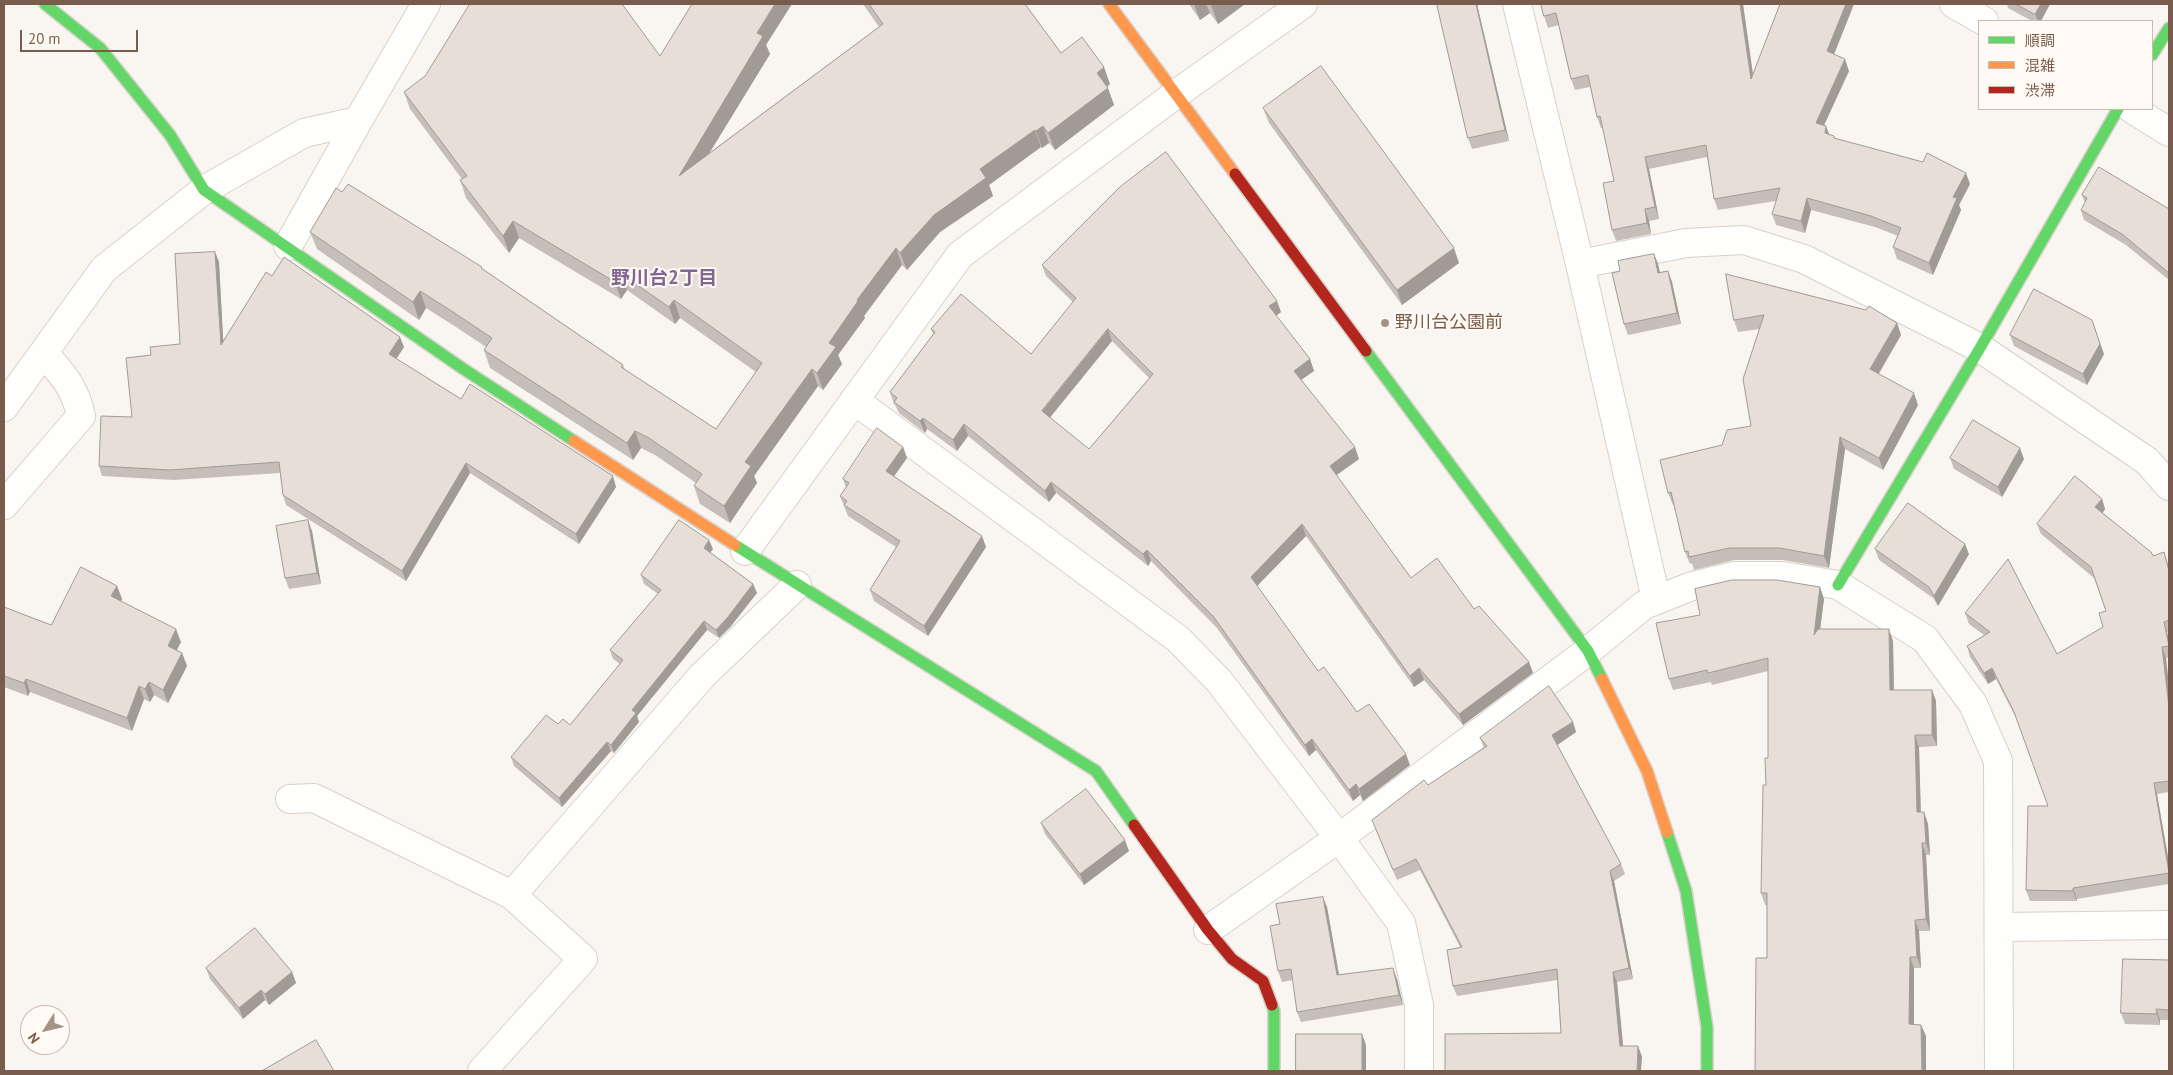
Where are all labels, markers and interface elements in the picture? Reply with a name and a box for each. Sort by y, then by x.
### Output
scale bar [22,20,140,52]
legend [1978,20,2153,110]
text: 20 m [28,29,61,48]
text: 順調 [2025,31,2055,50]
text: 混雑 [2025,56,2055,75]
text: 渋滞 [2025,81,2055,100]
district label: 野川台2丁目 [611,268,717,290]
place label: 野川台公園前 [1395,312,1503,334]
marker: 野川台公園前 [1379,317,1391,329]
north arrow [20,1005,70,1055]
text: N [24,1029,44,1047]

